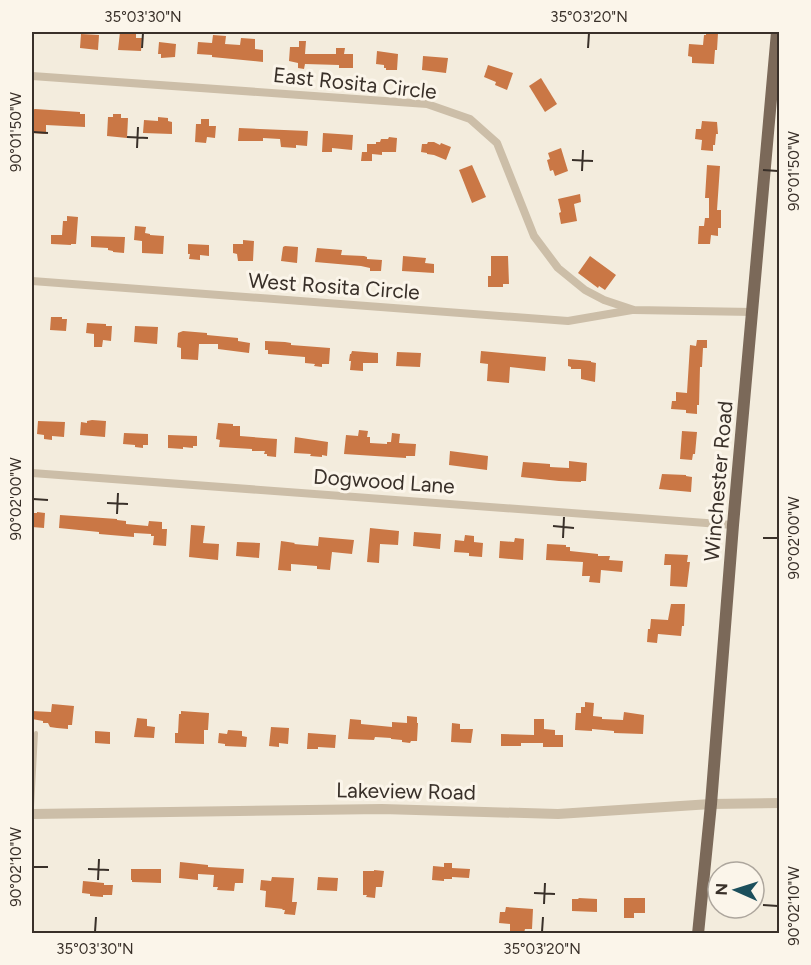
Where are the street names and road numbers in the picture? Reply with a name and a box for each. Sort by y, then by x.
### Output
street label: East Rosita Circle [272,62,438,104]
street label: West Rosita Circle [247,268,421,304]
street label: Winchester Road [699,400,737,562]
street label: Dogwood Lane [312,464,456,498]
street label: Lakeview Road [336,777,476,805]

